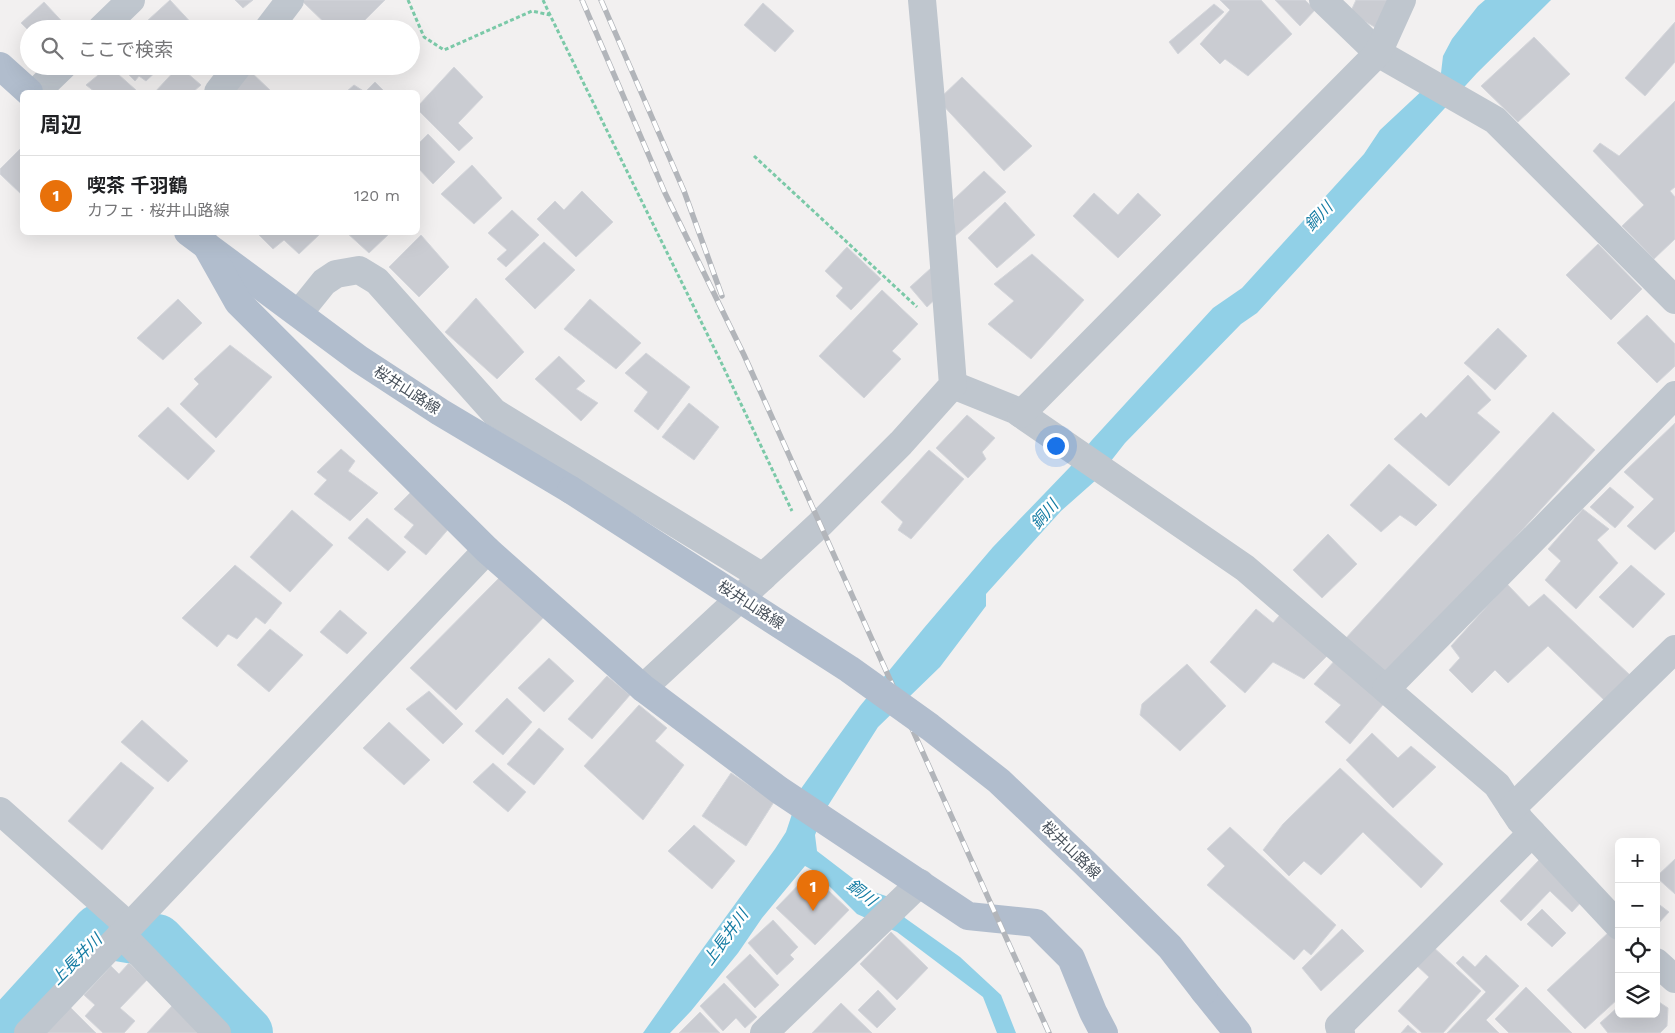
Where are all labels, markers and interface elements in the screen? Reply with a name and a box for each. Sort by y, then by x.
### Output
search box [20,20,420,75]
icon: search [38,34,66,62]
text: ここで検索 [78,38,173,61]
text: 周辺 [40,112,82,137]
text: 喫茶 千羽鶴 [87,174,187,197]
text: 1 [53,186,59,205]
text: 120 m [354,186,400,205]
water label: 銅川 [1301,197,1338,235]
text: カフェ · 桜井山路線 [87,201,230,220]
street label: 桜井山路線 [371,362,443,418]
your location [1043,433,1069,459]
water label: 銅川 [1027,495,1063,533]
street label: 桜井山路線 [715,577,787,633]
street label: 桜井山路線 [1038,817,1104,883]
map controls [1615,838,1660,1018]
button: + [1615,838,1660,883]
pin: 1 [797,870,829,911]
water label: 銅川 [843,875,882,911]
button: − [1615,883,1660,928]
water label: 上長井川 [699,904,753,969]
button: locate [1615,928,1660,973]
water label: 上長井川 [47,929,107,989]
button: layers [1615,973,1660,1018]

